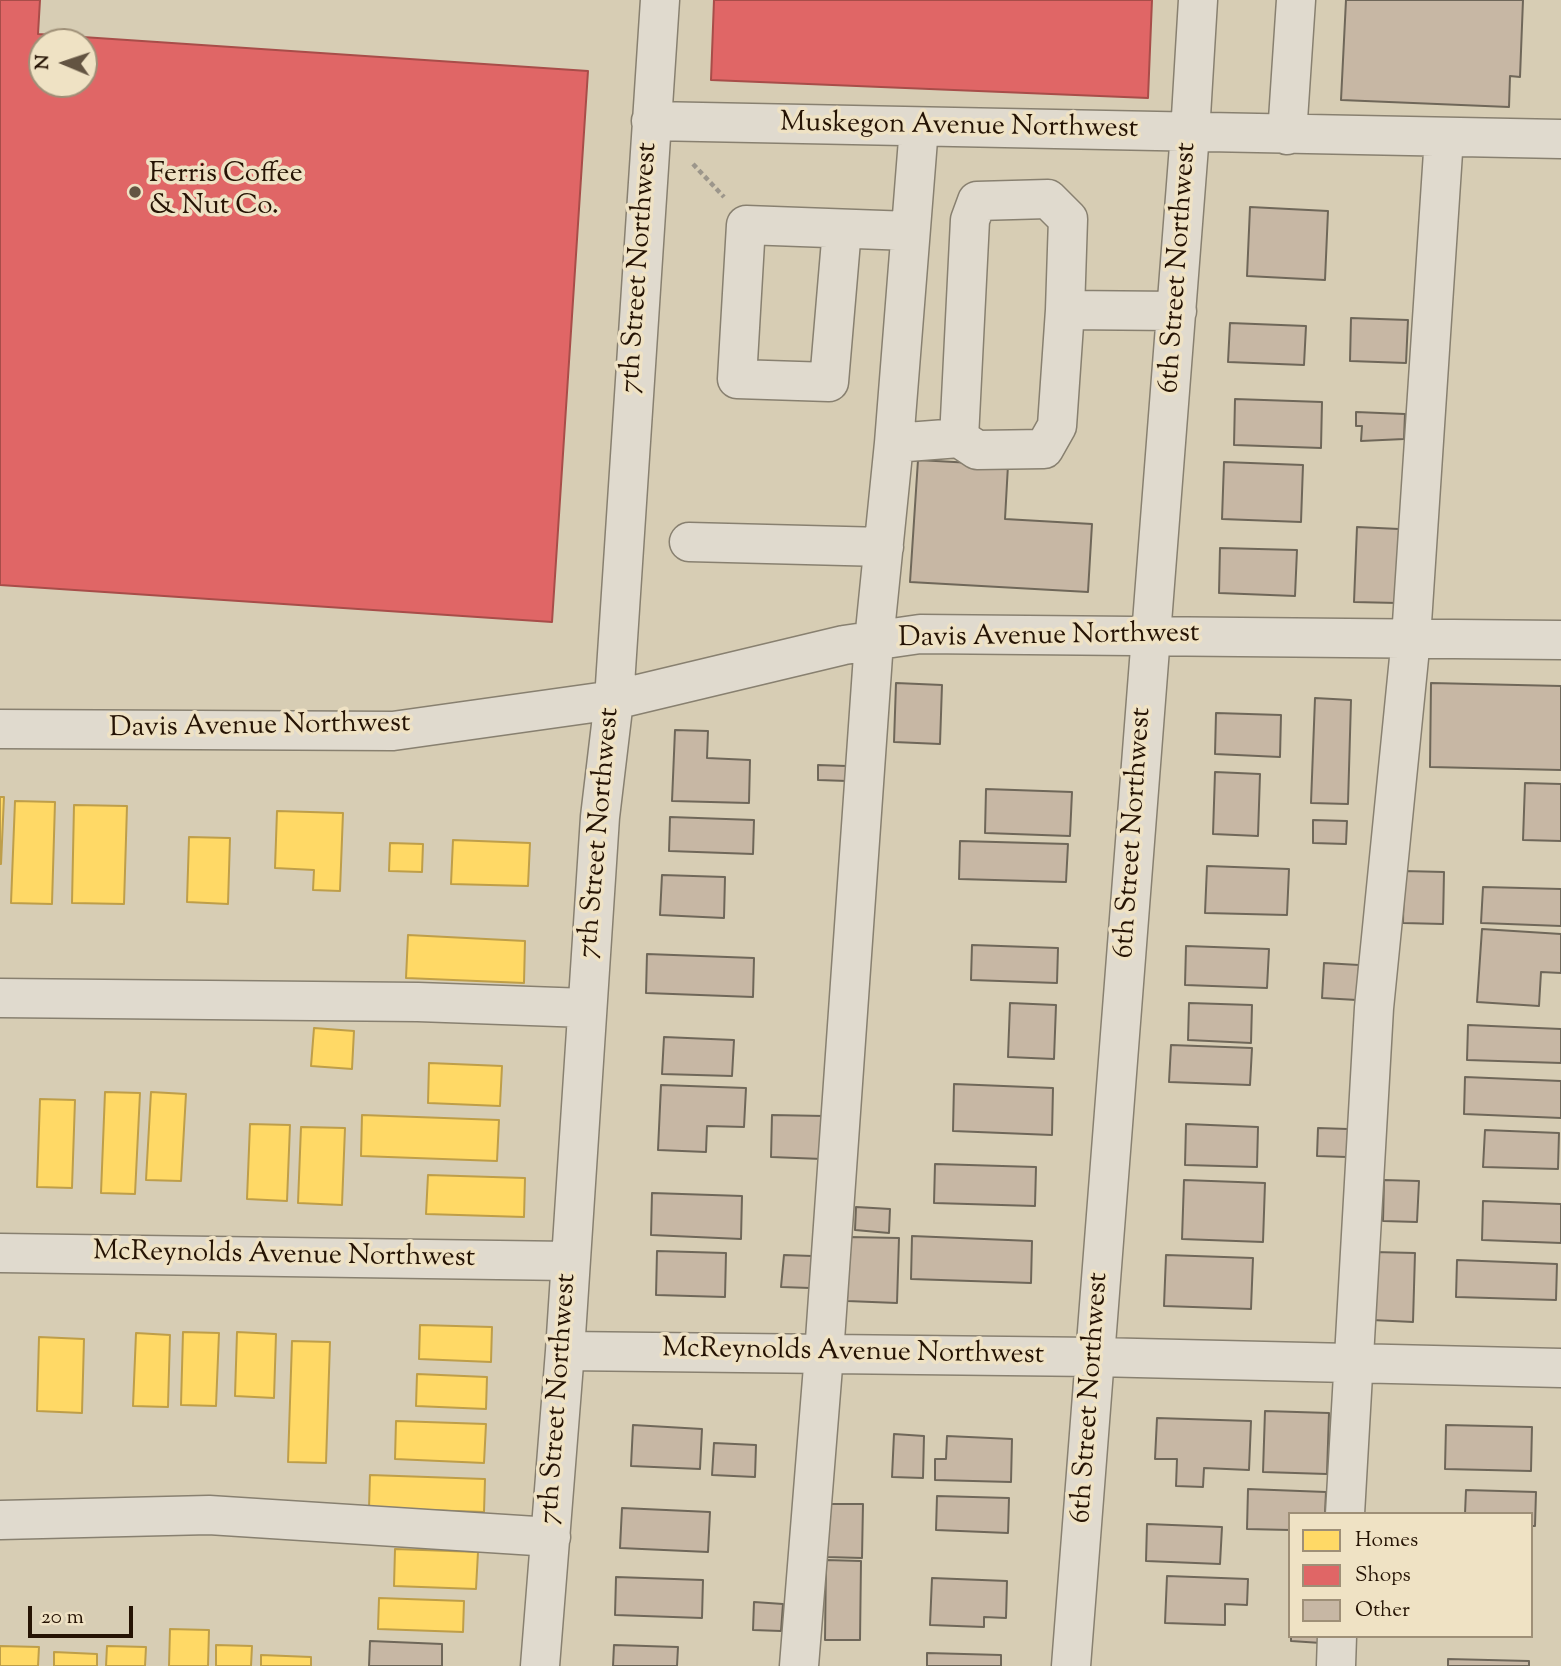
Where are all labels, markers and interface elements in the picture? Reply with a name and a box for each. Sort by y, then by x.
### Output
north arrow [28,28,98,98]
text: N [30,54,57,70]
street label: Muskegon Avenue Northwest [780,108,1138,148]
street label: 7th Street Northwest [615,141,667,395]
street label: 6th Street Northwest [1154,141,1206,395]
place label: Ferris Coffee & Nut Co. [149,159,303,225]
marker: Ferris Coffee & Nut Co. [127,184,143,200]
street label: Davis Avenue Northwest [898,619,1200,657]
street label: 7th Street Northwest [573,706,629,960]
street label: 6th Street Northwest [1109,706,1161,960]
street label: Davis Avenue Northwest [109,709,411,747]
street label: McReynolds Avenue Northwest [93,1237,475,1277]
street label: 6th Street Northwest [1066,1271,1118,1525]
street label: 7th Street Northwest [534,1272,586,1526]
street label: McReynolds Avenue Northwest [662,1334,1044,1374]
legend [1288,1512,1533,1638]
text: Homes [1355,1526,1418,1556]
text: Shops [1355,1561,1411,1591]
scale bar [32,1592,136,1636]
text: Other [1355,1596,1410,1626]
text: 20 m [41,1603,84,1633]

